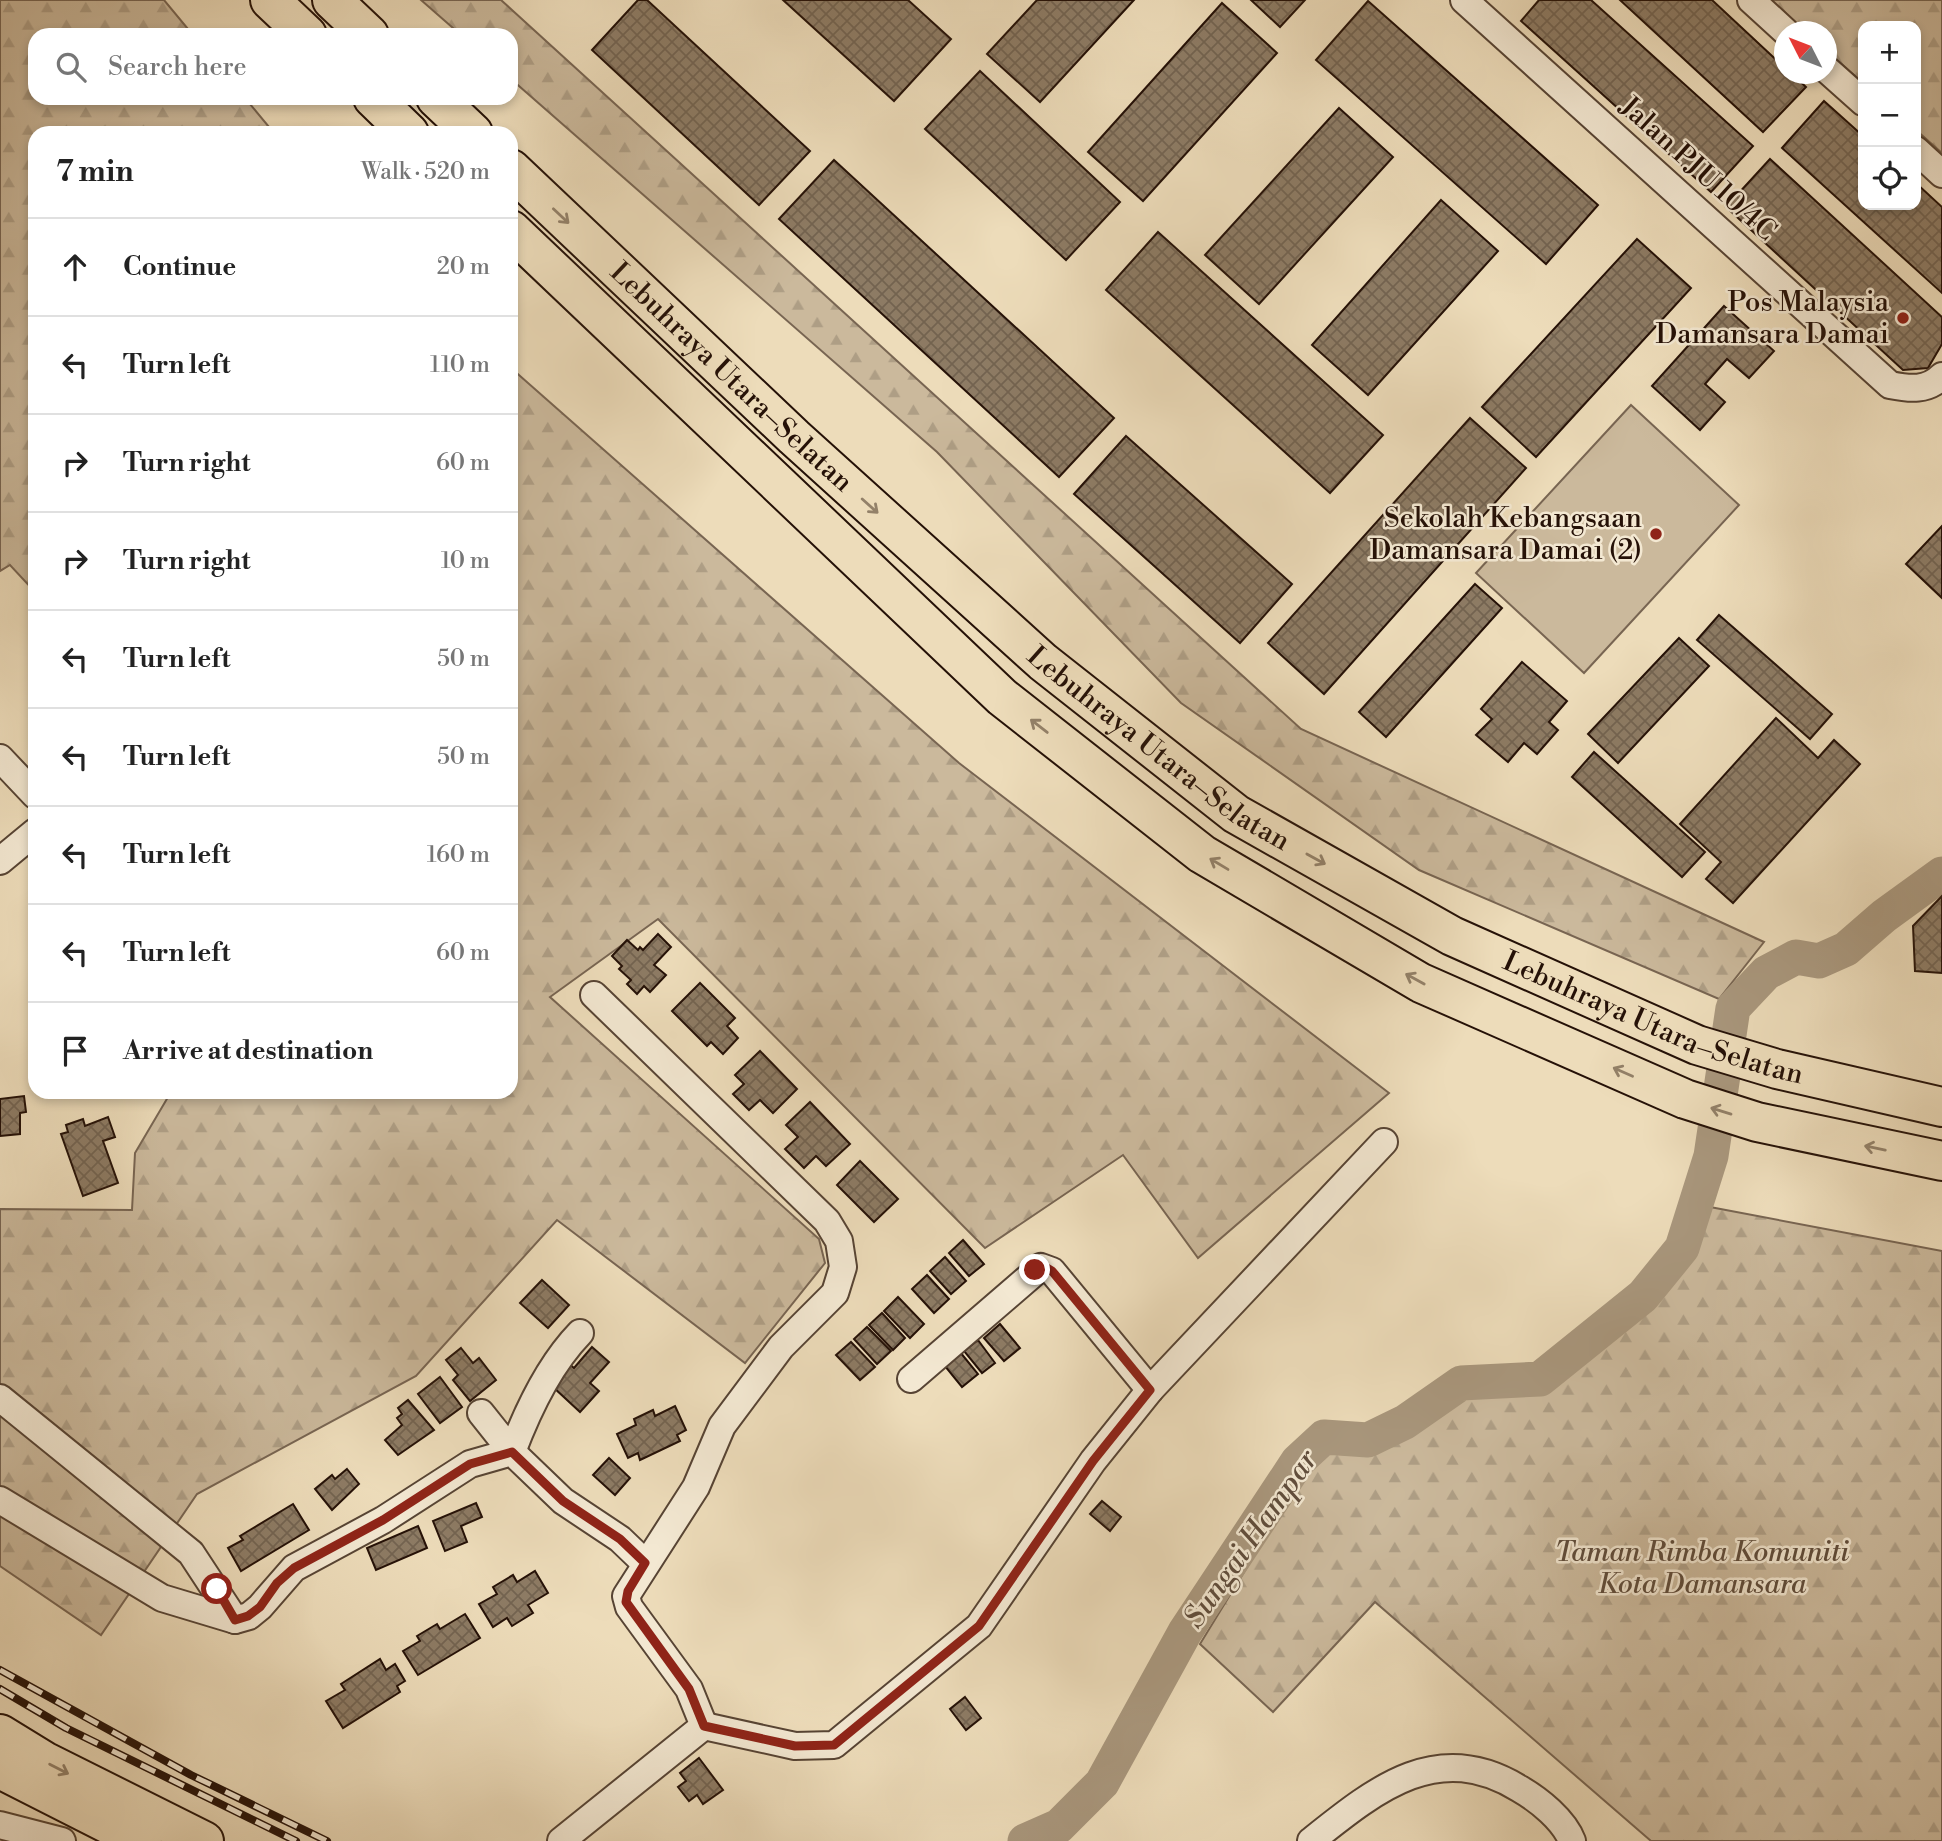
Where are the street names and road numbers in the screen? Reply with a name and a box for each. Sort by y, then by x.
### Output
street label: Jalan PJU 10/4C [1612,89,1784,248]
street label: Lebuhraya Utara–Selatan [603,254,861,500]
street label: Lebuhraya Utara–Selatan [1020,639,1296,859]
street label: Lebuhraya Utara–Selatan [1497,943,1807,1092]

